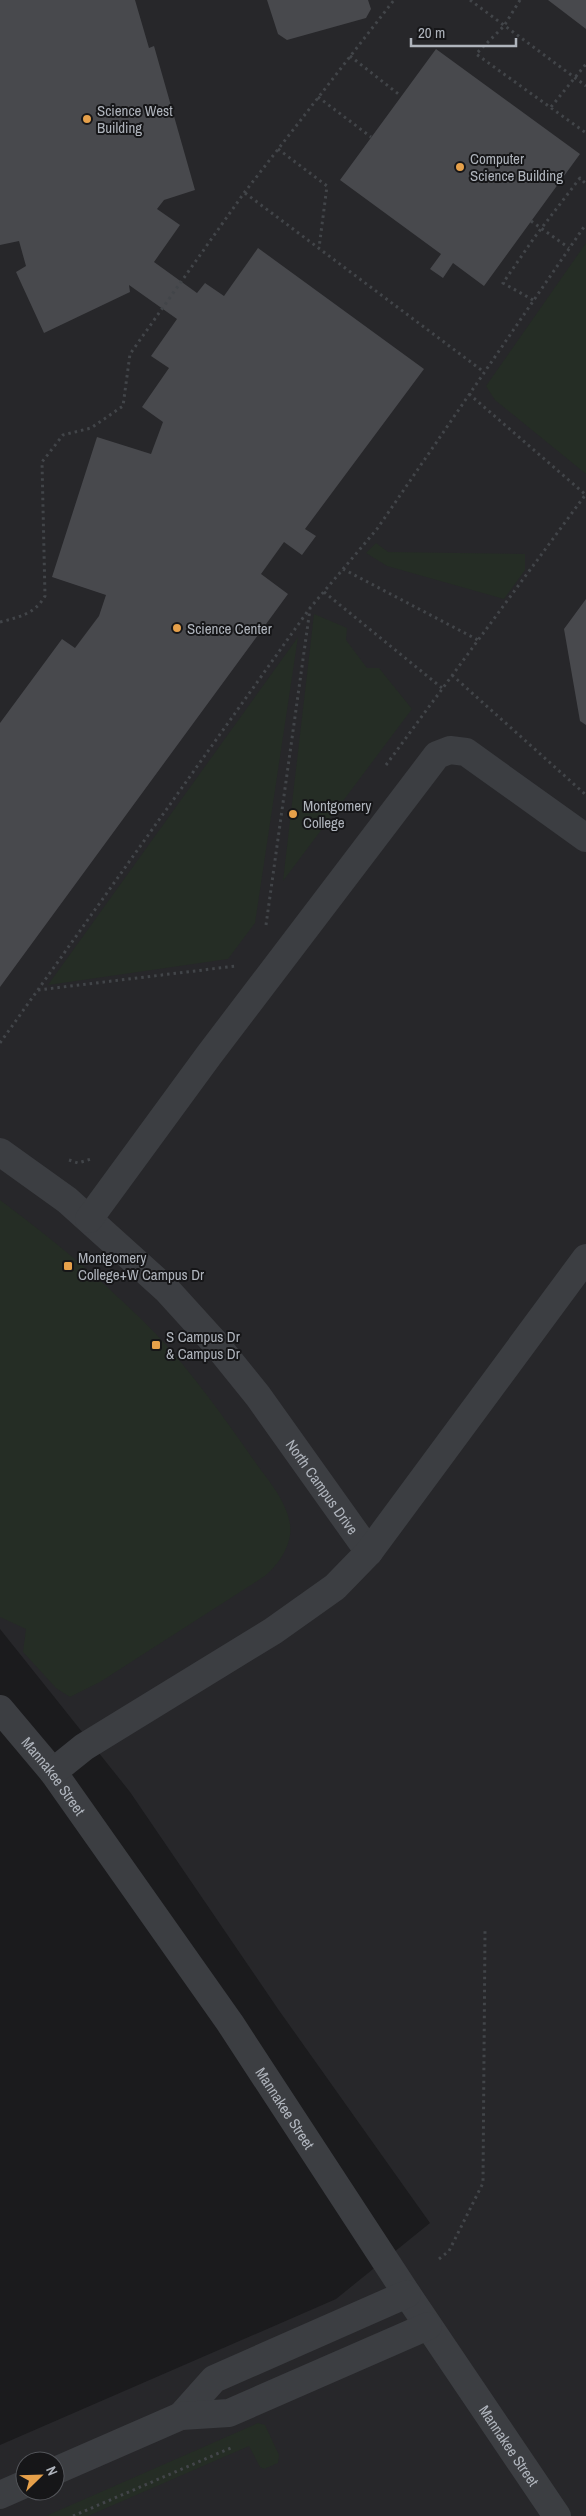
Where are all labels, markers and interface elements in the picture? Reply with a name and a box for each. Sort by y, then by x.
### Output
scale bar [411,15,516,47]
text: 20 m [418,22,445,43]
place label: Science West Building [97,100,173,138]
marker: Science West Building [81,113,93,125]
place label: Computer Science Building [470,148,563,186]
marker: Computer Science Building [454,161,466,173]
place label: Science Center [187,618,272,639]
marker: Science Center [171,622,183,634]
place label: Montgomery College [303,795,372,833]
marker: Montgomery College [287,808,299,820]
place label: Montgomery College+W Campus Dr [78,1247,204,1285]
marker: Montgomery College+W Campus Dr [62,1260,74,1272]
place label: S Campus Dr & Campus Dr [166,1326,240,1364]
marker: S Campus Dr & Campus Dr [150,1339,162,1351]
street label: North Campus Drive [281,1435,364,1539]
street label: Mannakee Street [17,1732,91,1820]
street label: Mannakee Street [251,2063,320,2153]
street label: Mannakee Street [474,2401,545,2491]
north arrow [15,2451,65,2501]
text: N [42,2464,62,2478]

